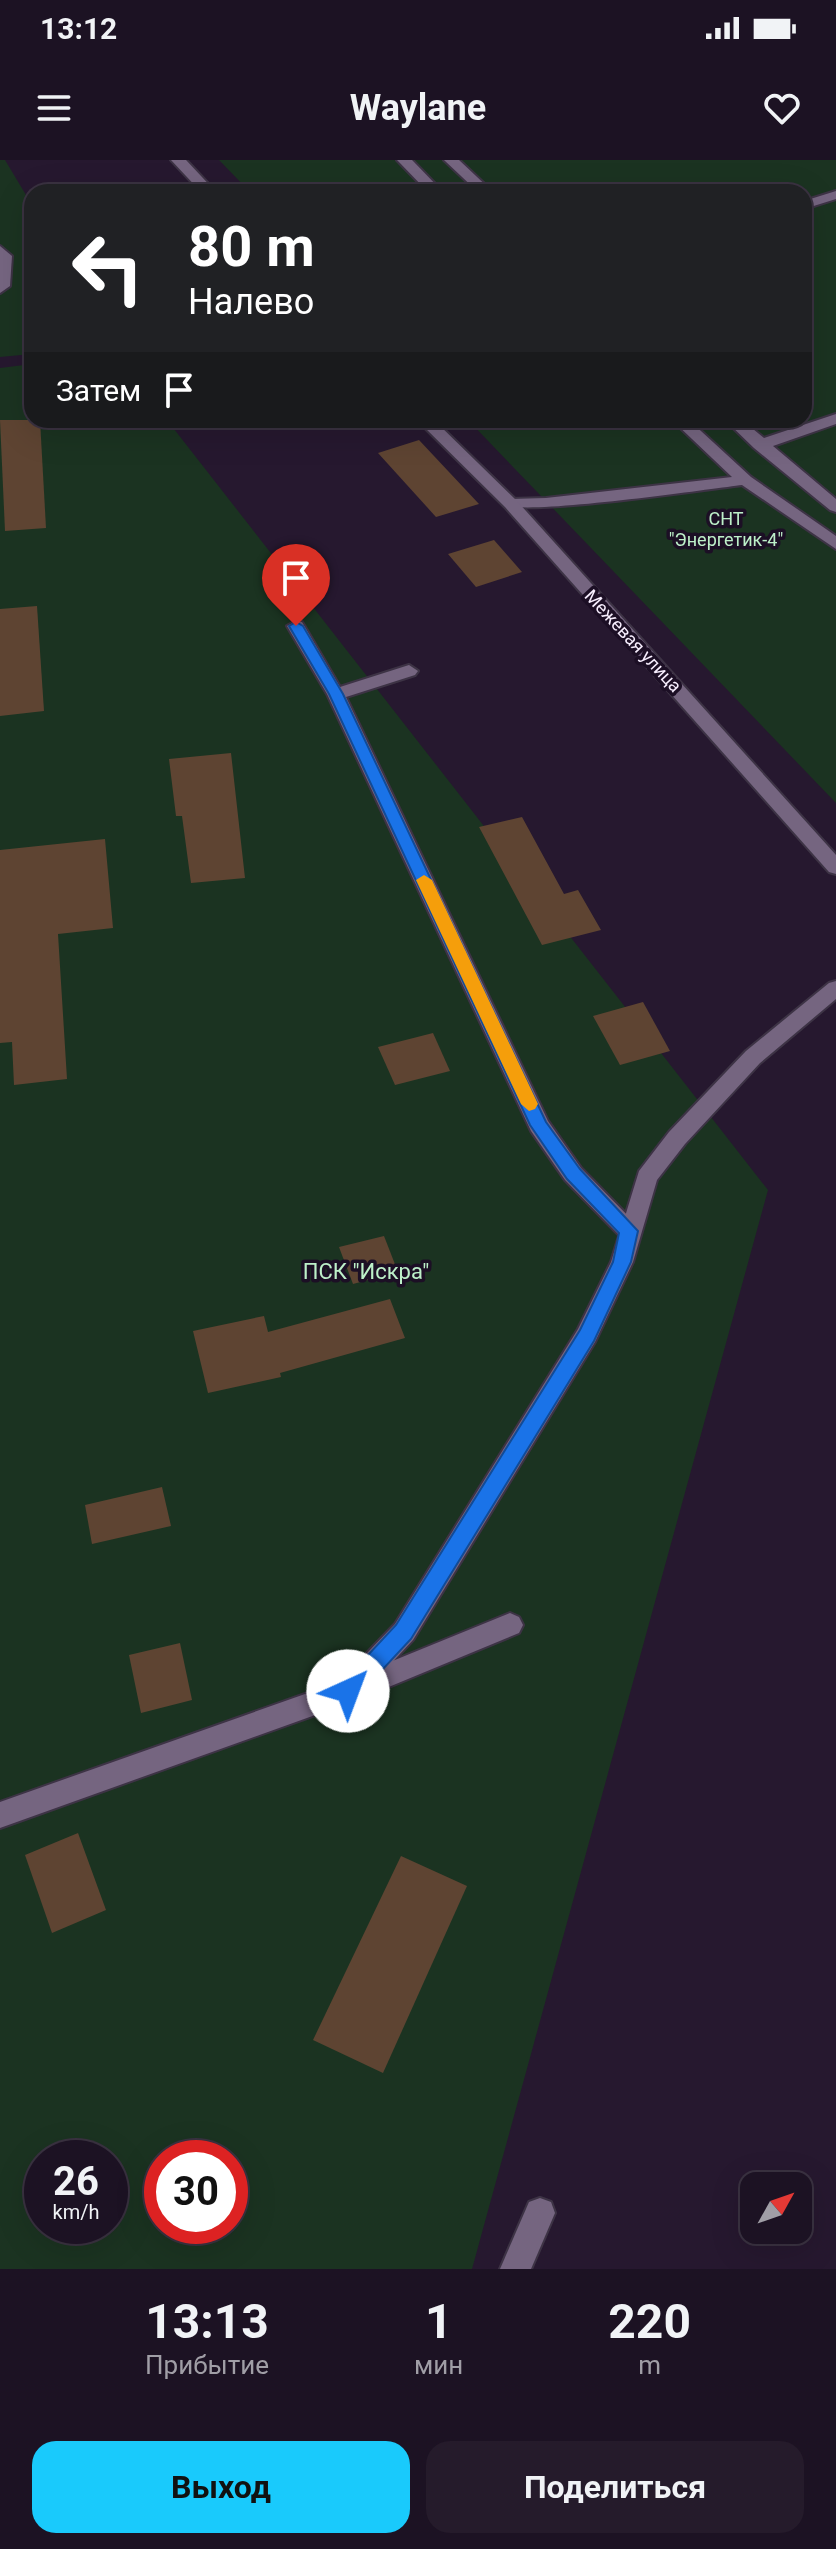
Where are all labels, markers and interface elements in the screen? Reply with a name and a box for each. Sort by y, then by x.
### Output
text: 13:12 [40,11,117,46]
icon: menu [32,86,76,130]
icon: heart [760,86,804,130]
text: Waylane [350,87,486,129]
text: 80 m [188,214,315,280]
icon: left [56,216,160,320]
text: Налево [188,281,314,323]
icon: arrive [157,368,201,412]
text: Затем [56,373,141,408]
park label: СНТ "Энергетик-4" [669,508,783,550]
pin [262,544,330,626]
icon: arrive [274,556,318,600]
street label: Межевая улица [581,585,686,696]
park label: ПСК "Искра" [303,1259,429,1284]
position arrow [306,1649,390,1733]
speed limit sign: 30 [144,2140,248,2244]
text: 26 [53,2158,99,2205]
north arrow [740,2172,812,2244]
map controls [740,2172,812,2244]
text: km/h [53,2200,99,2224]
text: 13:13 [145,2293,269,2350]
text: 1 [425,2293,452,2350]
text: 220 [608,2293,691,2350]
text: Прибытие [145,2350,269,2380]
text: мин [414,2350,463,2380]
text: m [638,2350,661,2380]
button: Выход [32,2441,410,2533]
button: Поделиться [426,2441,804,2533]

